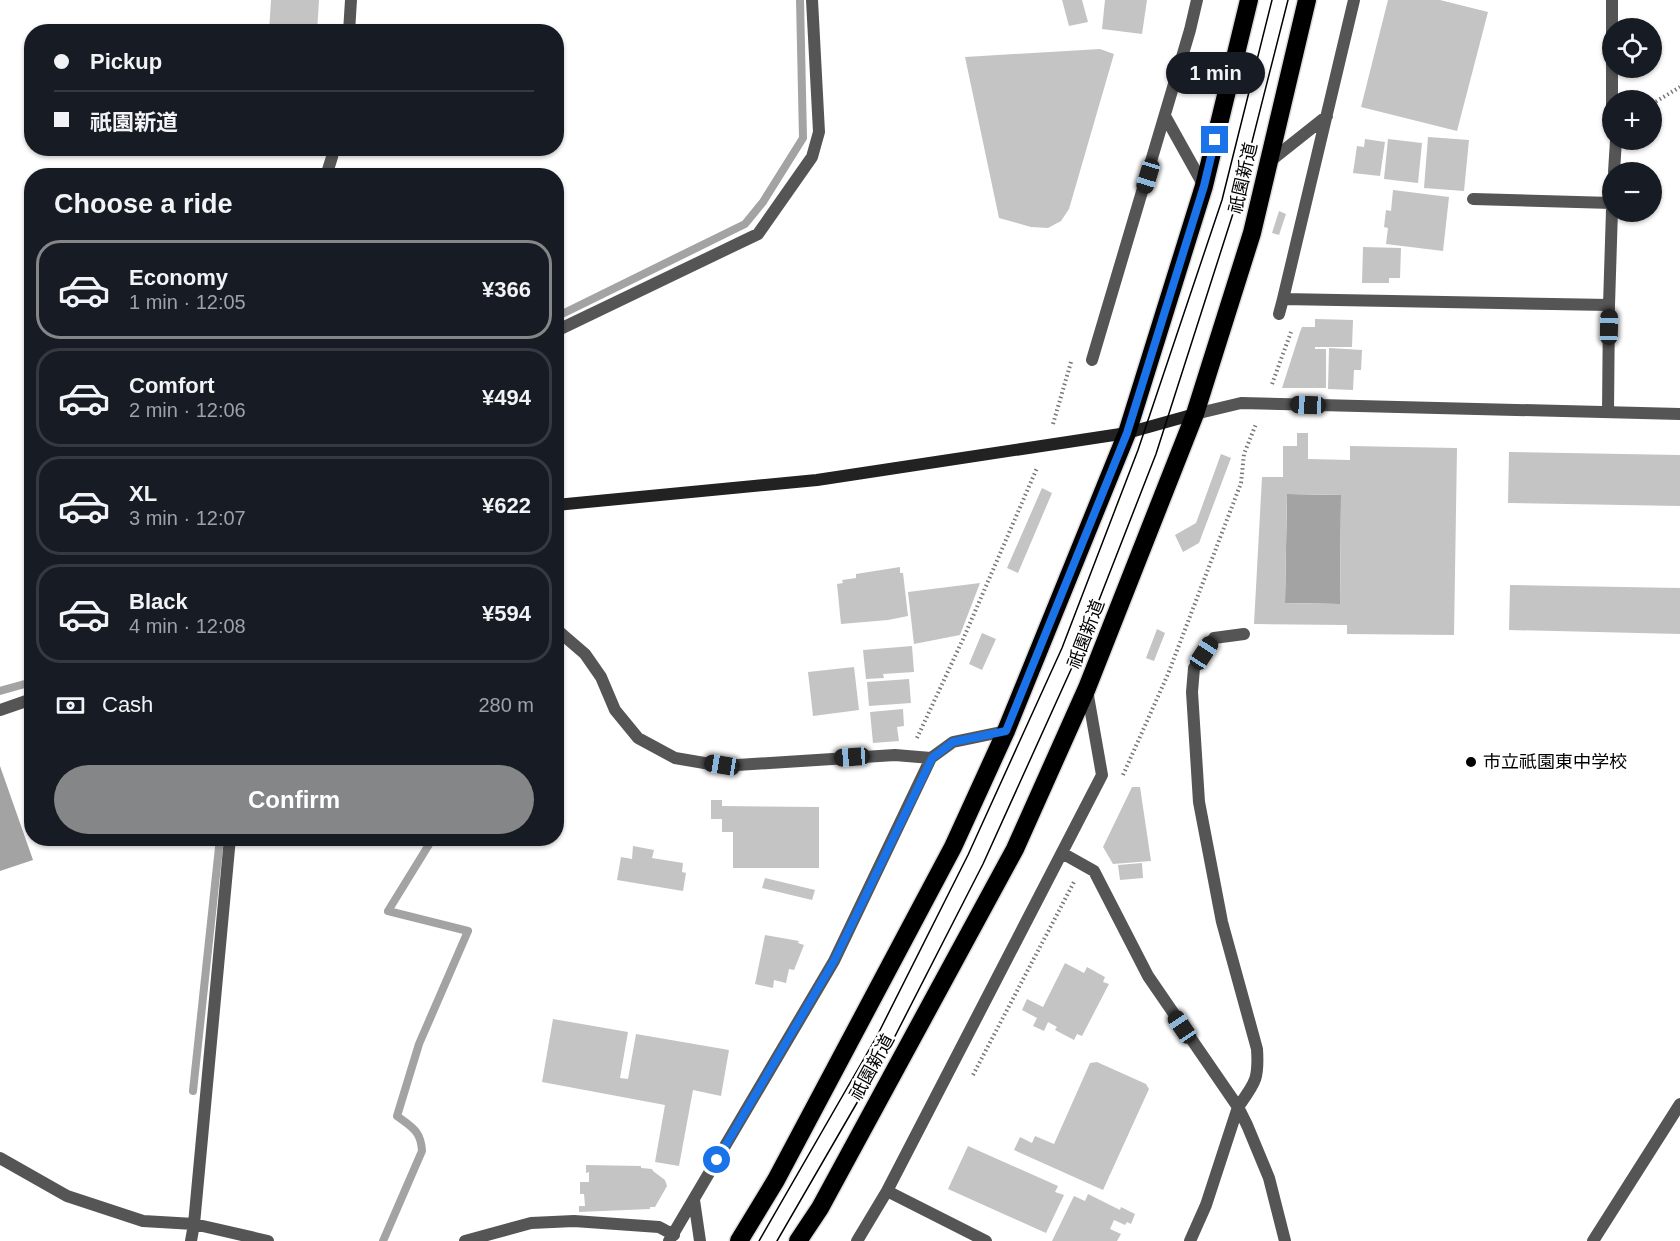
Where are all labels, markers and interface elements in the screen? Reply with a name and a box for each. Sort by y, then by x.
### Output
map controls [1602,18,1662,222]
button: locate [1602,18,1662,78]
text: Pickup [90,49,162,74]
callout: 1 min [1166,53,1264,95]
text: 1 min [1189,62,1242,84]
button: + [1602,90,1662,150]
text: 祇園新道 [90,110,178,135]
route end [1201,126,1228,153]
street label: 祇園新道 [1225,141,1261,215]
car [1134,156,1162,196]
button: − [1602,162,1662,222]
text: Choose a ride [54,189,233,219]
icon: car [57,263,111,317]
text: Economy [129,265,228,290]
text: ¥366 [482,277,531,302]
text: 1 min · 12:05 [129,291,246,313]
car [1600,309,1618,345]
icon: car [57,371,111,425]
text: Comfort [129,373,215,398]
text: ¥494 [482,385,531,410]
car [1290,395,1326,415]
text: 2 min · 12:06 [129,399,246,421]
icon: car [57,479,111,533]
text: XL [129,481,157,506]
text: ¥622 [482,493,531,518]
text: 3 min · 12:07 [129,507,246,529]
icon: car [57,587,111,641]
text: Black [129,589,188,614]
street label: 祇園新道 [1064,597,1108,671]
text: ¥594 [482,601,531,626]
text: 4 min · 12:08 [129,615,246,637]
car [1187,633,1221,673]
icon: cash [54,689,87,722]
text: Cash [102,692,153,717]
text: 280 m [478,694,534,716]
car [833,747,871,767]
place label: 市立祇園東中学校 [1483,752,1627,772]
car [703,753,741,777]
marker: 市立祇園東中学校 [1464,755,1478,769]
button: Confirm [54,765,534,834]
car [1164,1007,1200,1047]
street label: 祇園新道 [846,1031,898,1103]
route start [703,1146,730,1173]

